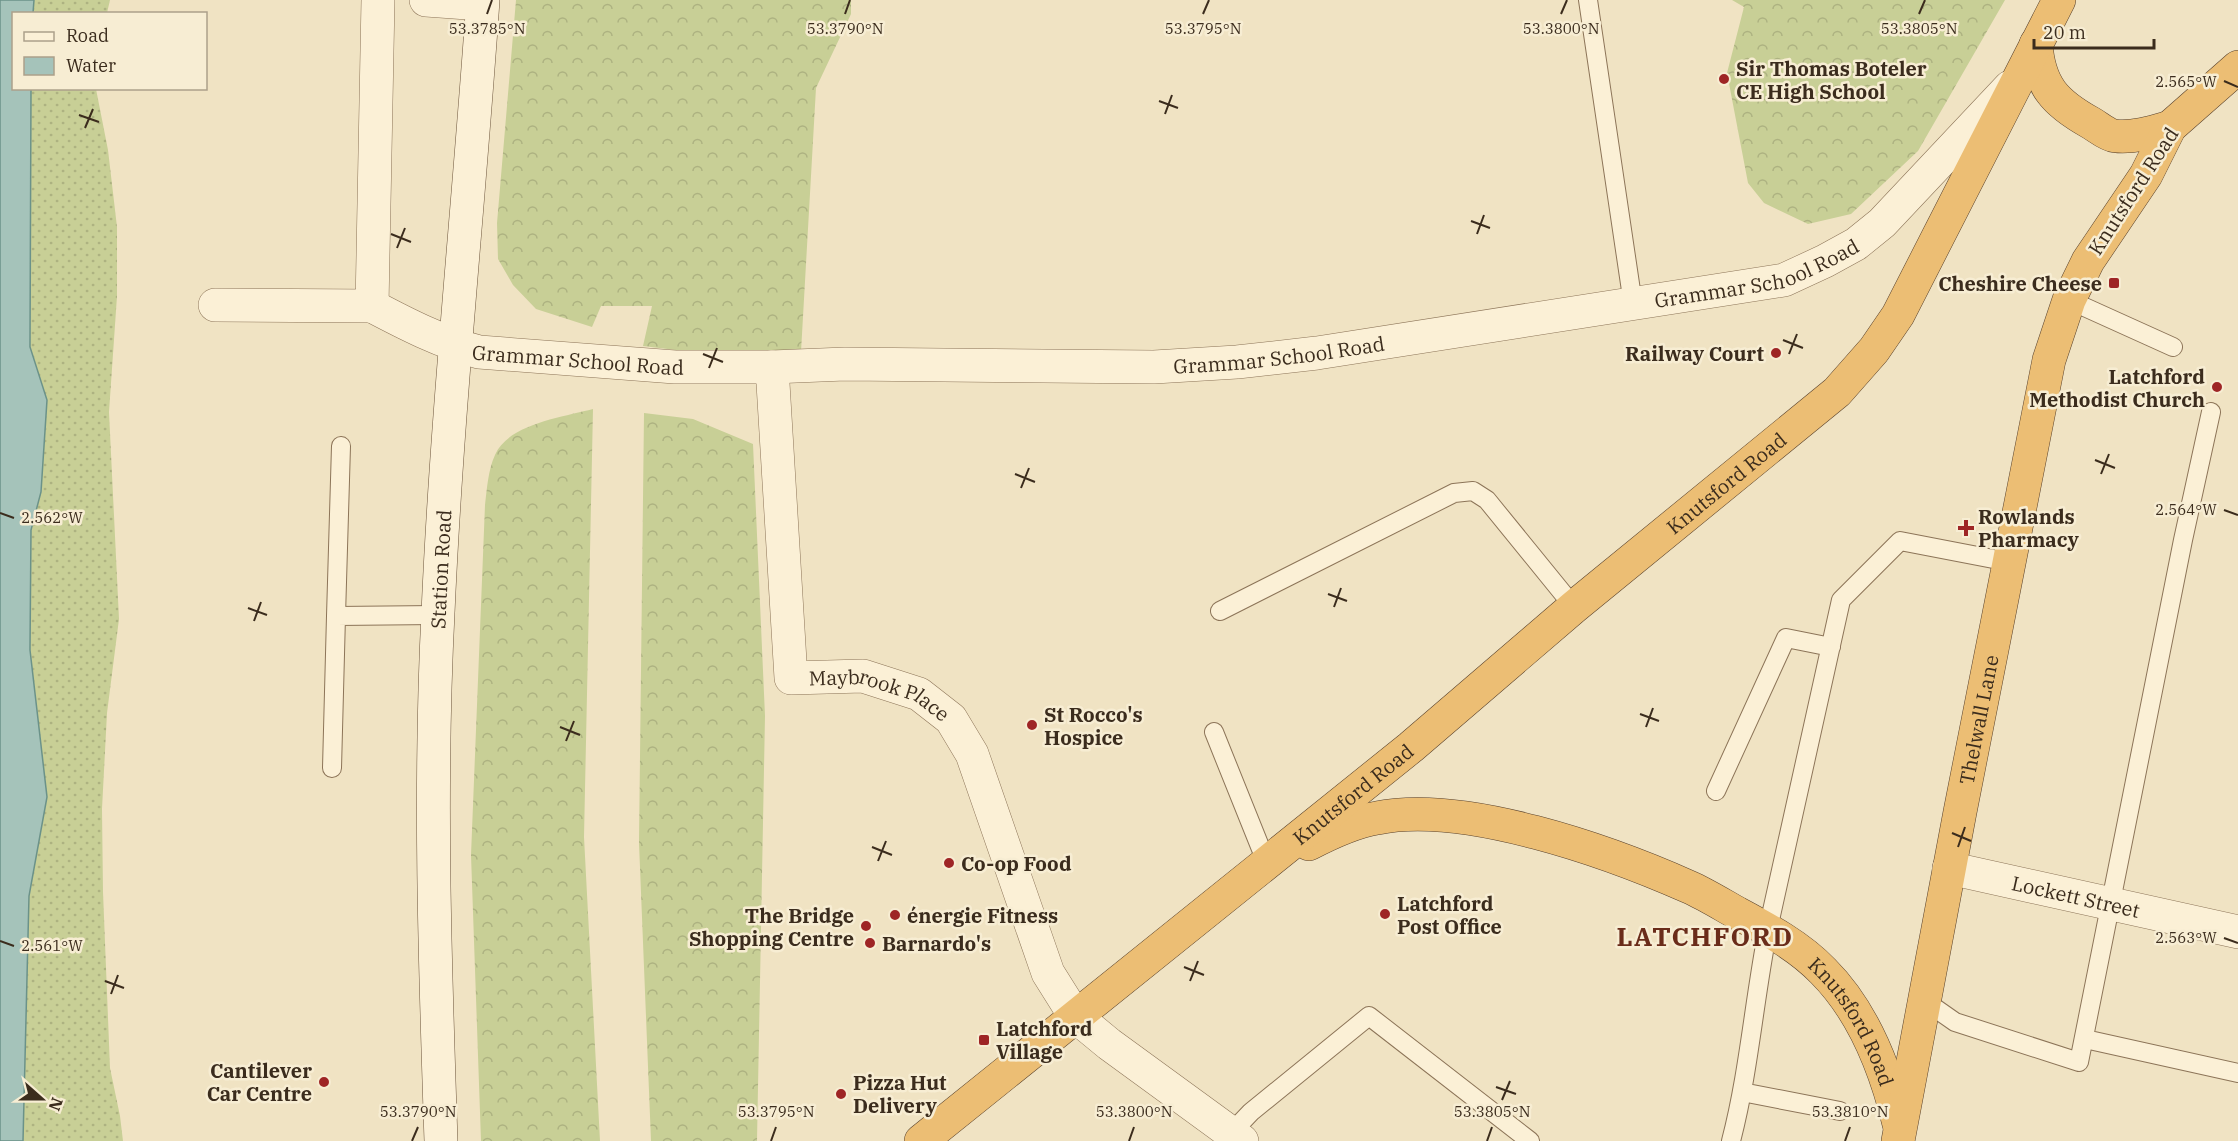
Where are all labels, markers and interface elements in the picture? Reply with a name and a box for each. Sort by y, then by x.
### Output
legend [12,12,207,90]
scale bar [2034,12,2154,50]
text: 53.3785°N [449,19,525,38]
text: 53.3790°N [807,19,883,38]
text: 53.3795°N [1165,19,1241,38]
text: 53.3800°N [1523,19,1599,38]
text: 53.3805°N [1881,19,1957,38]
text: 20 m [2043,21,2086,44]
text: Road [66,24,109,47]
text: Water [66,54,116,77]
place label: Sir Thomas Boteler CE High School [1736,55,1927,105]
marker: Sir Thomas Boteler CE High School [1717,72,1731,86]
text: 2.565°W [2155,72,2217,91]
street label: Knutsford Road [2082,122,2184,260]
street label: Grammar School Road [1653,232,1863,314]
place label: Cheshire Cheese [1938,270,2102,297]
marker: Cheshire Cheese [2107,276,2121,290]
street label: Grammar School Road [1173,329,1386,379]
street label: Grammar School Road [471,338,684,381]
place label: Railway Court [1625,340,1765,367]
marker: Railway Court [1769,346,1783,360]
place label: Latchford Methodist Church [2029,363,2205,413]
marker: Latchford Methodist Church [2210,380,2224,394]
street label: Knutsford Road [1660,426,1792,540]
text: 2.564°W [2155,500,2217,519]
place label: Rowlands Pharmacy [1978,503,2079,553]
text: 2.562°W [21,508,83,527]
street label: Station Road [424,509,457,629]
marker: Rowlands Pharmacy [1959,521,1973,535]
street label: Thelwall Lane [1952,652,2004,787]
street label: Maybrook Place [808,662,956,727]
place label: St Rocco's Hospice [1044,701,1143,751]
marker: St Rocco's Hospice [1025,718,1039,732]
street label: Knutsford Road [1287,737,1419,851]
place label: Co-op Food [961,850,1072,877]
marker: Co-op Food [942,856,956,870]
street label: Lockett Street [2009,869,2143,923]
place label: Latchford Post Office [1397,890,1502,940]
place label: The Bridge Shopping Centre [689,902,854,952]
place label: énergie Fitness [907,902,1058,929]
marker: Latchford Post Office [1378,907,1392,921]
marker: énergie Fitness [888,908,902,922]
marker: The Bridge Shopping Centre [859,919,873,933]
district label: LATCHFORD [1616,919,1794,953]
text: 2.563°W [2155,928,2217,947]
place label: Barnardo's [882,930,991,957]
text: 2.561°W [21,936,83,955]
marker: Barnardo's [863,936,877,950]
street label: Knutsford Road [1803,951,1901,1089]
place label: Latchford Village [996,1015,1093,1065]
marker: Latchford Village [977,1033,991,1047]
place label: Cantilever Car Centre [207,1057,312,1107]
north arrow [12,1069,72,1129]
place label: Pizza Hut Delivery [853,1069,947,1119]
marker: Cantilever Car Centre [317,1075,331,1089]
marker: Pizza Hut Delivery [834,1087,848,1101]
text: N [44,1095,68,1114]
text: 53.3790°N [380,1102,456,1121]
text: 53.3795°N [738,1102,814,1121]
text: 53.3800°N [1096,1102,1172,1121]
text: 53.3805°N [1454,1102,1530,1121]
text: 53.3810°N [1812,1102,1888,1121]

